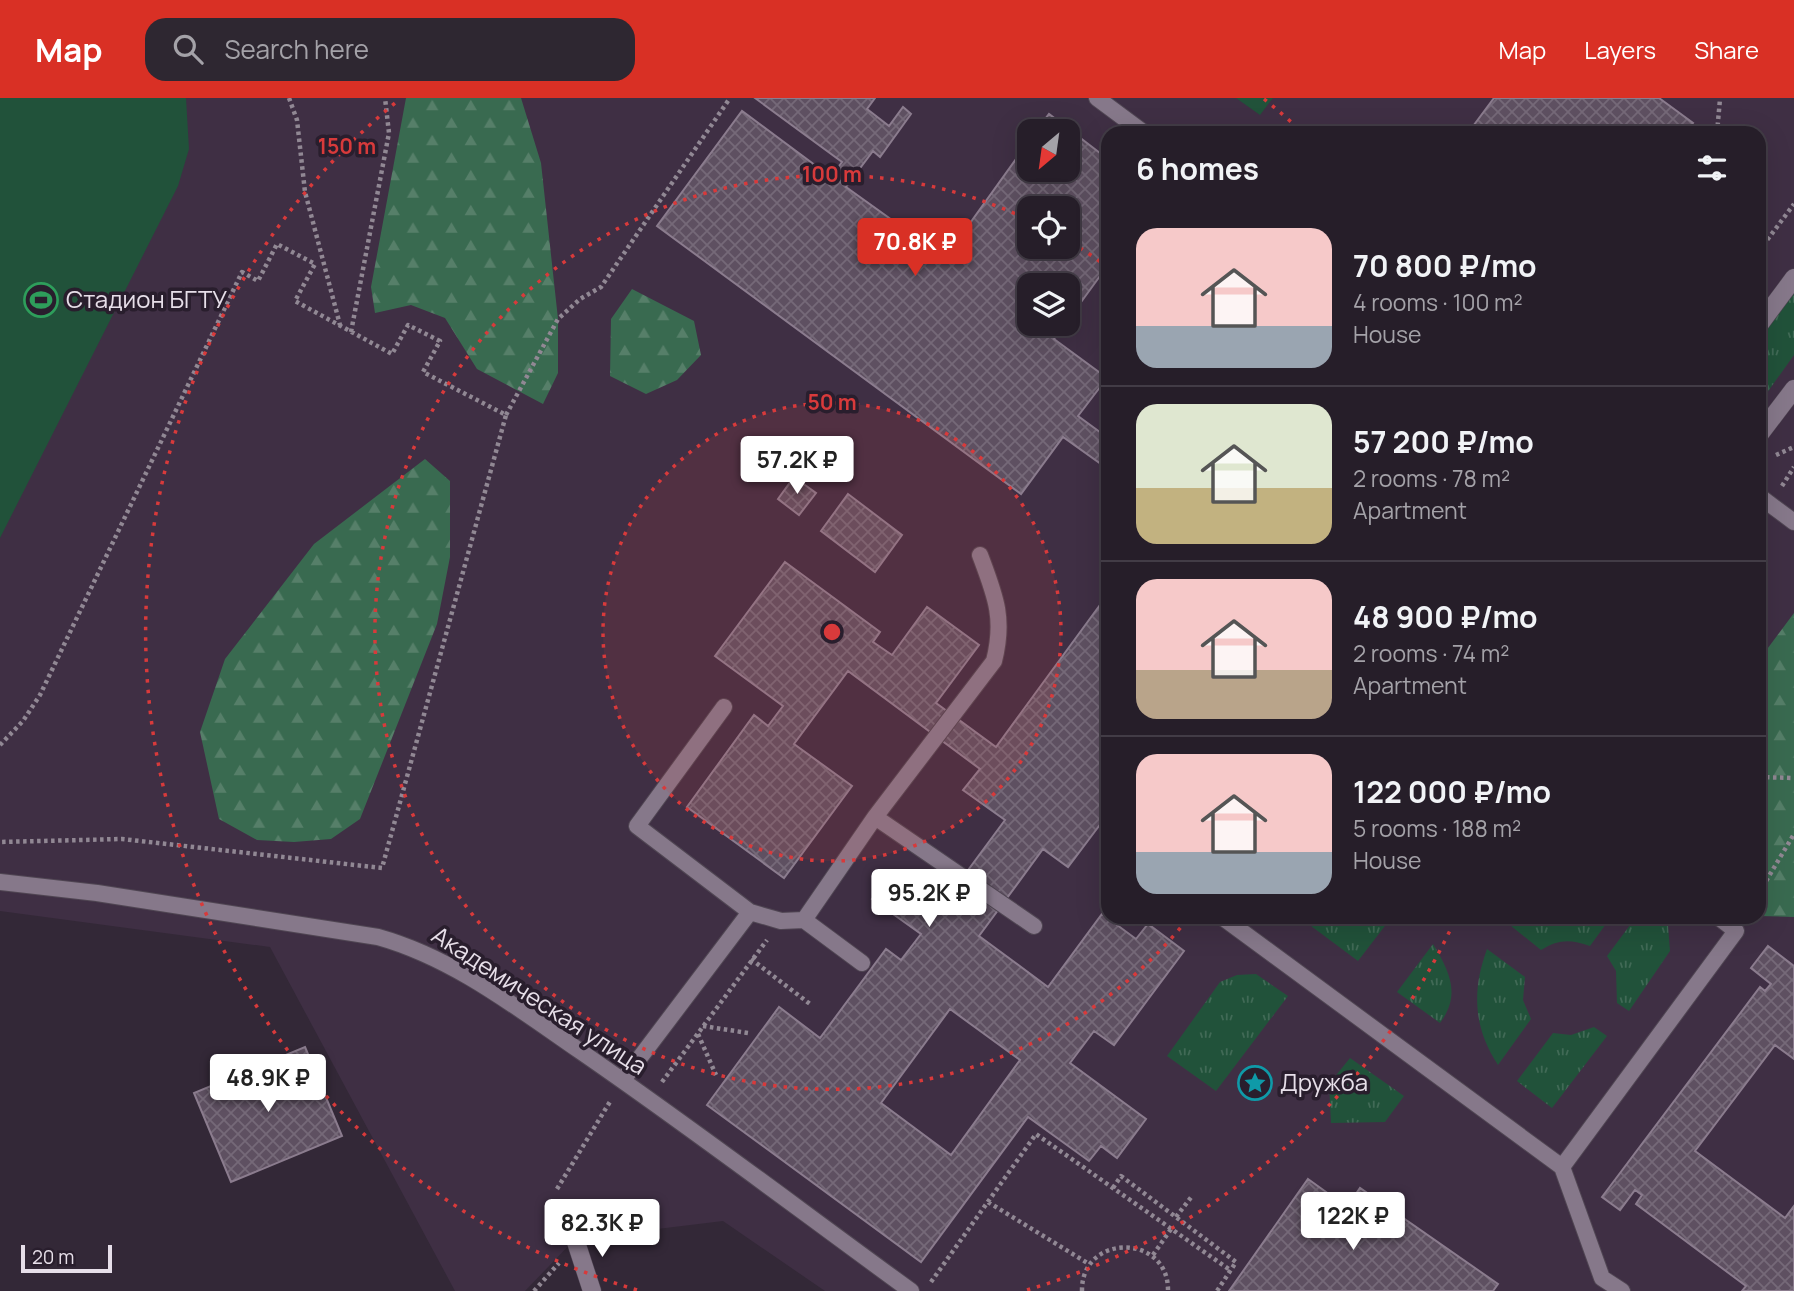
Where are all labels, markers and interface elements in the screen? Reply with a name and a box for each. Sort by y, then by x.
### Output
search box [145,18,635,81]
text: Map [35,27,103,72]
icon: search [169,30,207,68]
text: Search here [225,31,369,67]
text: Map [1499,33,1546,66]
text: Layers [1584,33,1656,66]
text: Share [1694,33,1759,66]
north arrow [1017,119,1080,182]
map controls [1017,119,1080,336]
text: 150 m [318,132,376,160]
text: 6 homes [1136,148,1259,189]
icon: filters [1693,149,1731,187]
text: 100 m [802,160,862,188]
button: locate [1017,196,1080,259]
pin: 70.8K ₽ [850,218,980,278]
text: 70.8K ₽ [873,225,957,257]
text: 70 800 ₽/mo [1353,245,1537,286]
icon: home [1192,256,1276,340]
button: layers [1017,273,1080,336]
sports icon: Стадион БГТУ [22,281,60,319]
place label: Стадион БГТУ [66,282,227,315]
text: 4 rooms · 100 m² [1353,286,1523,318]
text: House [1353,318,1422,350]
text: 50 m [807,388,857,416]
text: 57 200 ₽/mo [1353,421,1534,462]
icon: home [1192,432,1276,516]
pin: 57.2K ₽ [732,436,862,496]
text: 57.2K ₽ [757,443,837,475]
text: 2 rooms · 78 m² [1353,462,1510,494]
text: Apartment [1353,494,1467,526]
text: 48 900 ₽/mo [1353,596,1538,637]
icon: home [1192,607,1276,691]
centre of rings [820,620,844,644]
text: 2 rooms · 74 m² [1353,637,1509,669]
text: Apartment [1353,669,1467,701]
text: 122 000 ₽/mo [1353,771,1551,812]
icon: home [1192,782,1276,866]
text: 5 rooms · 188 m² [1353,812,1521,844]
text: House [1353,844,1422,876]
pin: 95.2K ₽ [864,870,994,929]
text: 95.2K ₽ [887,876,971,908]
street label: Академическая улица [426,918,654,1082]
pin: 48.9K ₽ [203,1054,333,1114]
text: 48.9K ₽ [226,1061,310,1093]
place icon: Дружба [1236,1064,1274,1102]
place label: Дружба [1280,1065,1368,1098]
pin: 122K ₽ [1296,1192,1410,1252]
text: 122K ₽ [1317,1199,1389,1231]
pin: 82.3K ₽ [537,1200,667,1259]
text: 82.3K ₽ [561,1206,643,1238]
scale bar [21,1242,112,1274]
text: 20 m [32,1244,74,1270]

